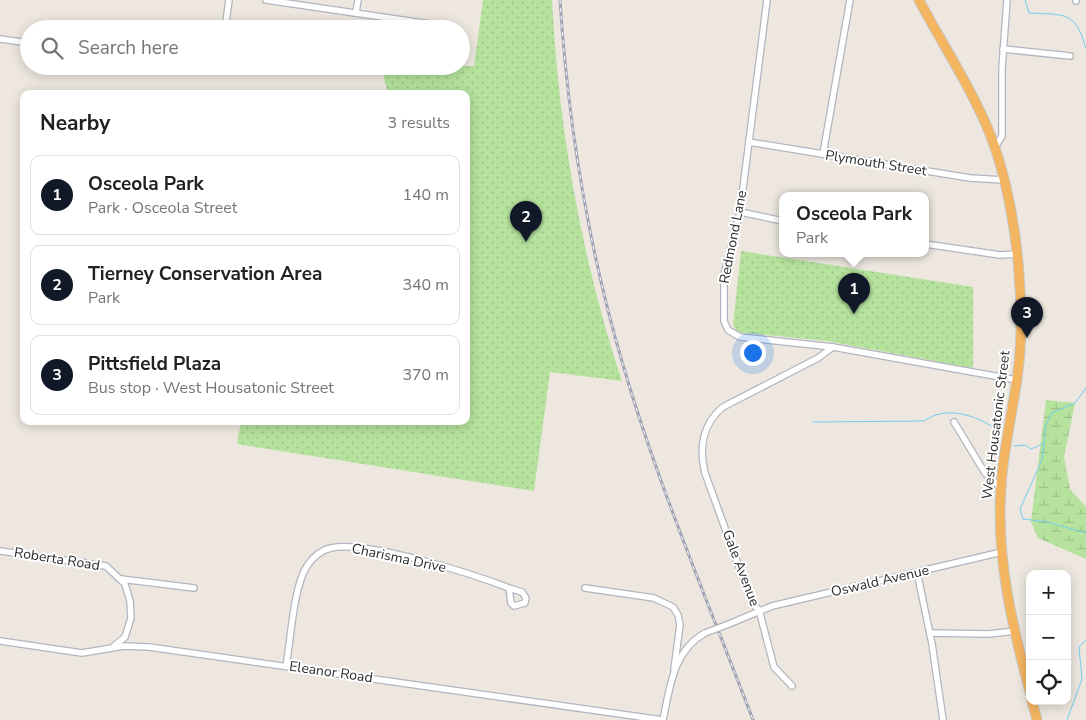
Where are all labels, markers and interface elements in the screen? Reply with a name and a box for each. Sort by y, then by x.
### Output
search box [20,20,470,75]
icon: search [38,34,66,62]
text: Search here [78,35,179,61]
text: Nearby [40,109,110,137]
text: 3 results [388,112,450,134]
street label: Plymouth Street [824,146,928,180]
text: Osceola Park [88,171,204,197]
text: 1 [52,184,62,206]
text: 140 m [402,184,449,206]
street label: Redmond Lane [715,189,751,285]
popup [779,192,929,257]
text: Park · Osceola Street [88,197,237,219]
pin: 2 [510,201,542,242]
text: Osceola Park [796,201,912,227]
text: Park [796,227,828,249]
text: Tierney Conservation Area [88,261,322,287]
pin: 1 [838,273,870,314]
text: 2 [52,274,62,296]
text: 340 m [402,274,449,296]
text: Park [88,287,120,309]
pin: 3 [1011,297,1043,338]
your location [740,340,766,366]
street label: West Housatonic Street [977,349,1015,500]
text: Pittsfield Plaza [88,351,221,377]
text: 3 [52,364,62,386]
text: 370 m [402,364,449,386]
text: Bus stop · West Housatonic Street [88,377,334,399]
street label: Gale Avenue [718,527,764,609]
street label: Charisma Drive [350,539,448,577]
street label: Roberta Road [13,543,101,575]
street label: Oswald Avenue [829,561,931,601]
map controls [1026,570,1071,705]
button: + [1026,570,1071,615]
button: − [1026,615,1071,660]
street label: Eleanor Road [288,657,374,687]
button: locate [1026,660,1071,705]

